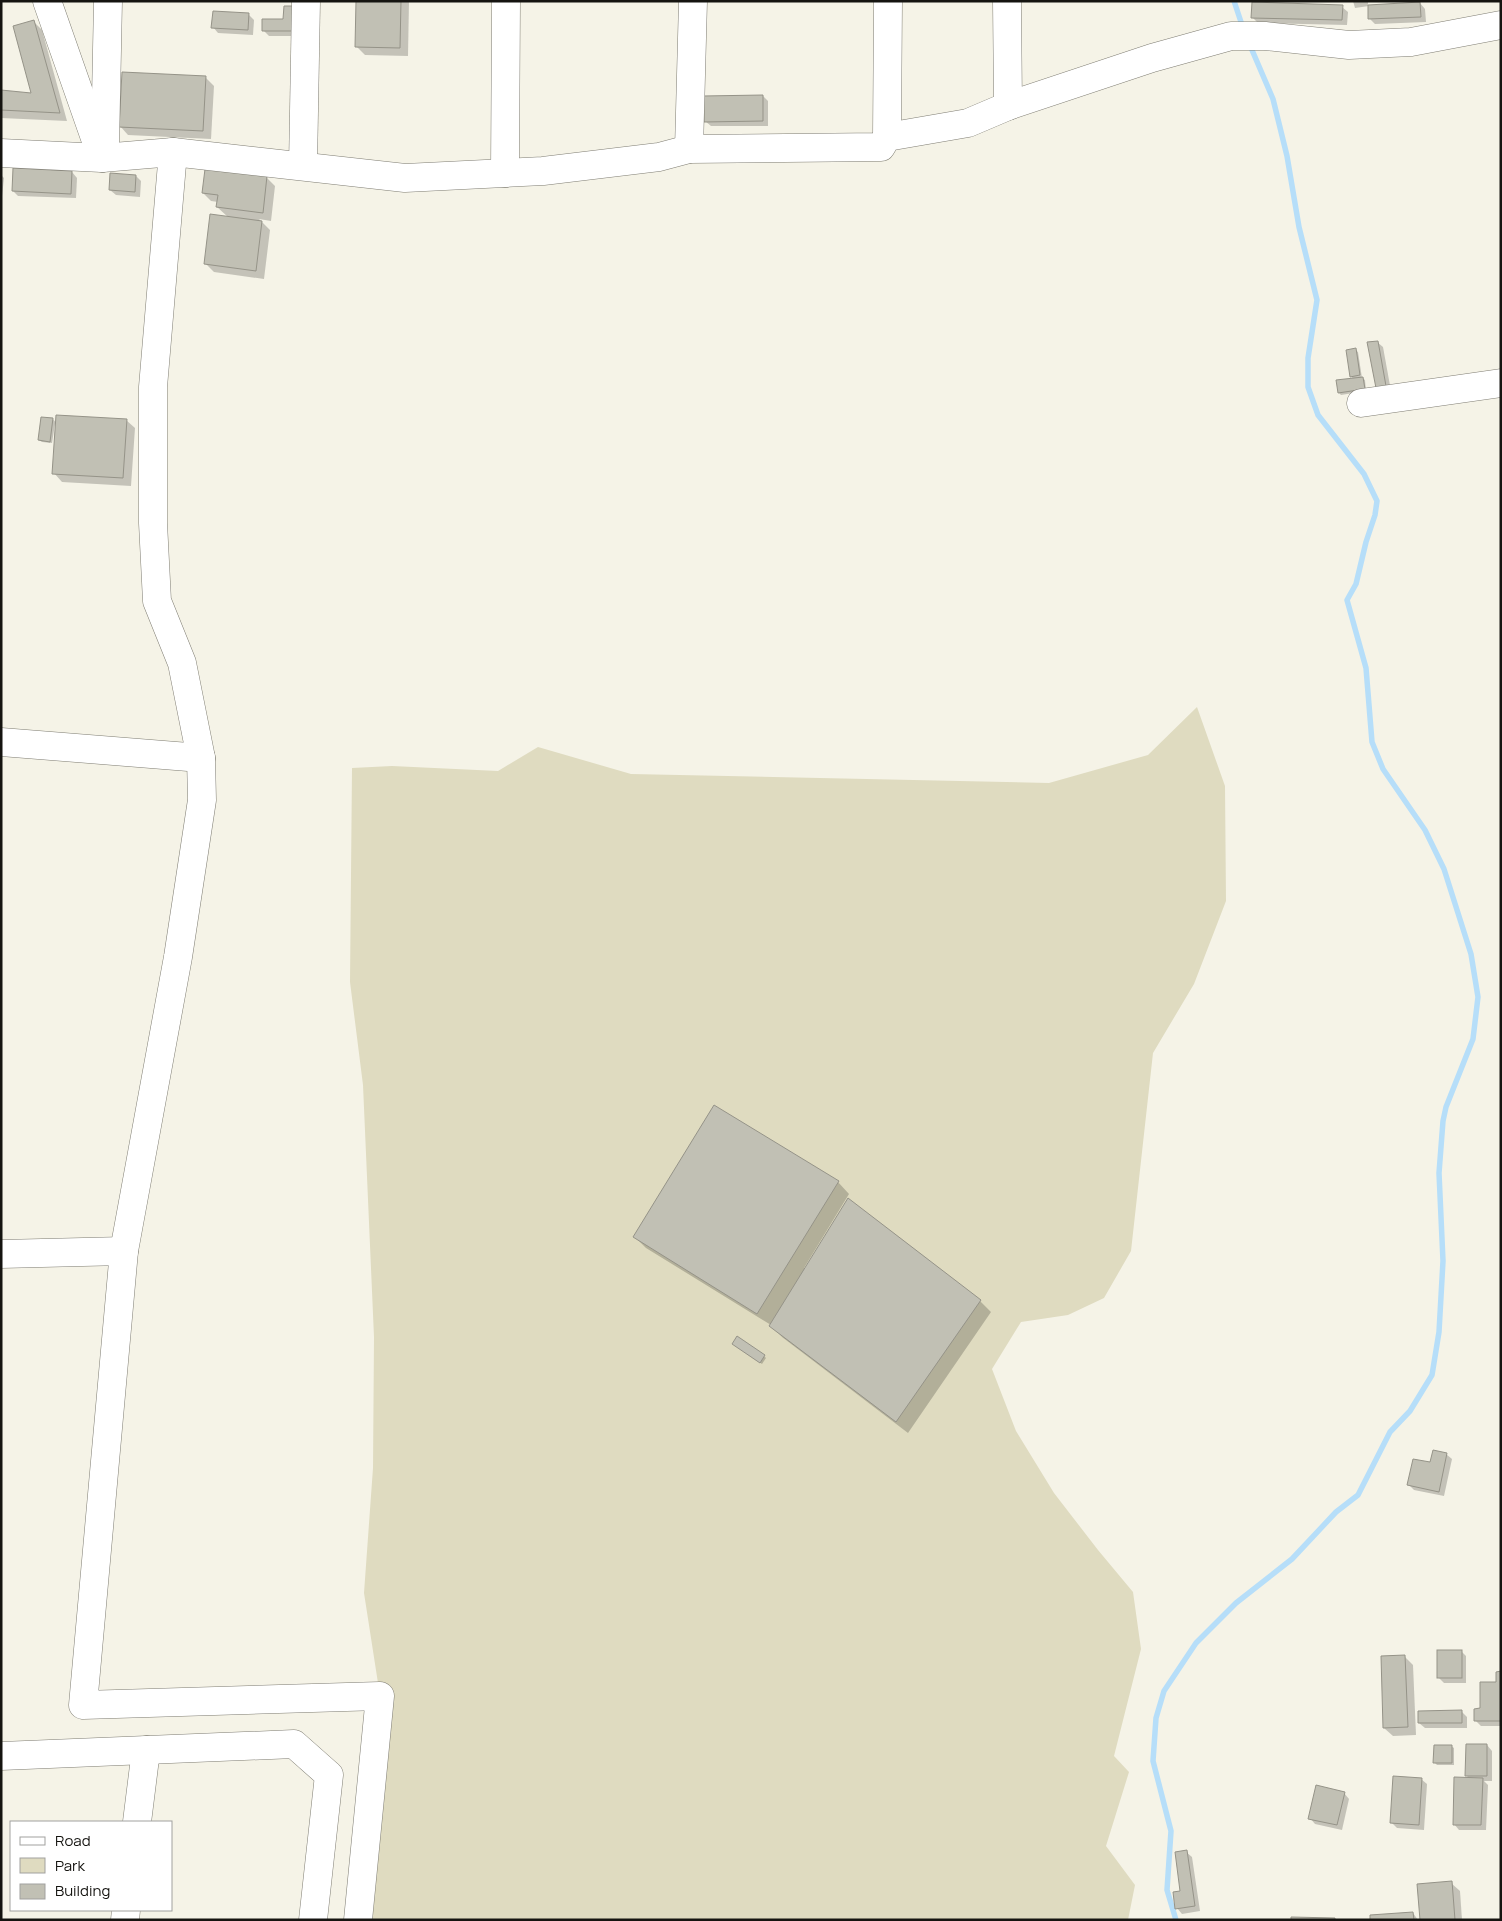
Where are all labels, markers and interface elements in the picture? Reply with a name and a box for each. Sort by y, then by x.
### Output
legend [10,1821,172,1911]
text: Road [55,1830,91,1851]
text: Park [55,1855,85,1876]
text: Building [55,1880,110,1901]

